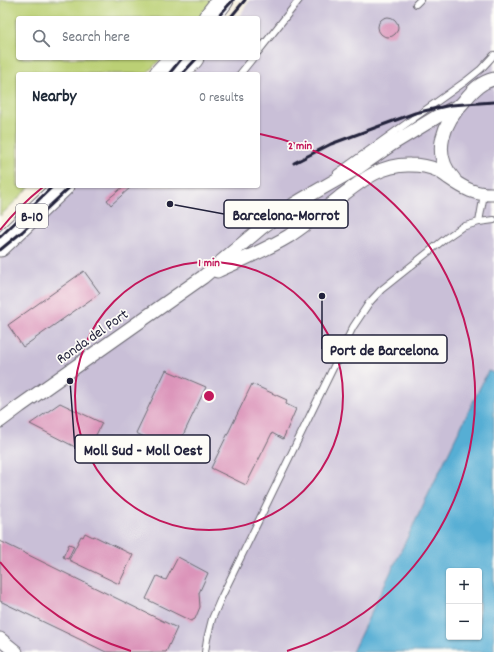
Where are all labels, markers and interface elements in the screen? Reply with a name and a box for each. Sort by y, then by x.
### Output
search box [16,16,260,60]
icon: search [30,27,52,49]
text: Search here [62,27,130,49]
text: Nearby [32,86,76,110]
text: 0 results [199,89,244,108]
text: 2 min [288,138,312,155]
callout: Barcelona-Morrot [224,200,348,228]
road number: B-10 [16,204,48,228]
text: Barcelona-Morrot [232,205,340,228]
text: 1 min [198,255,220,272]
street label: Ronda del Port [53,304,134,371]
callout: Port de Barcelona [322,335,447,363]
text: Port de Barcelona [330,340,440,363]
centre of rings [202,389,216,403]
callout: Moll Sud - Moll Oest [75,435,210,463]
text: Moll Sud - Moll Oest [84,440,202,463]
map controls [446,568,482,640]
button: + [446,568,482,604]
button: − [446,604,482,640]

